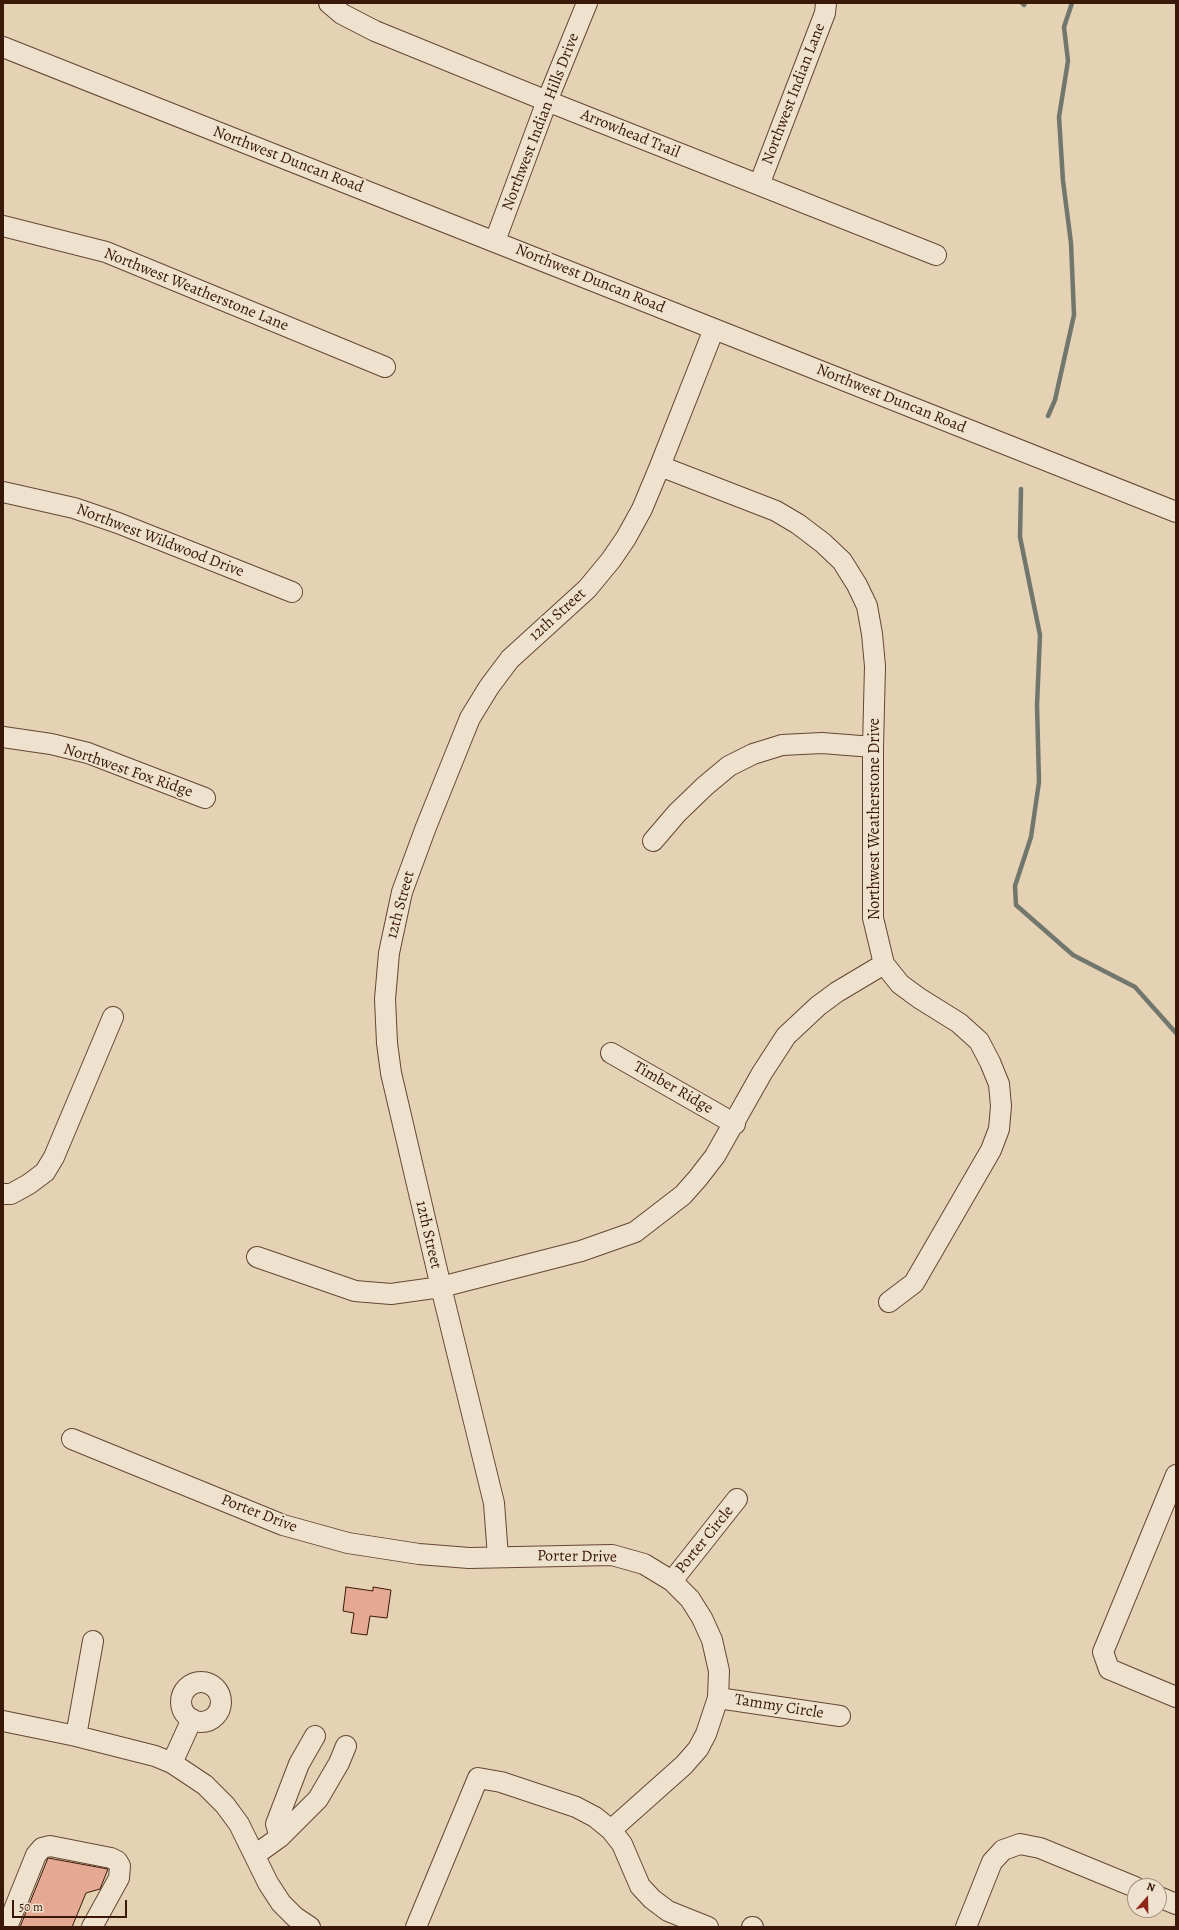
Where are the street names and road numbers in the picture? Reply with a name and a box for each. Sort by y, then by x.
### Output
street label: Northwest Indian Lane [758,20,830,168]
street label: Northwest Indian Hills Drive [498,31,584,213]
street label: Arrowhead Trail [578,105,682,163]
street label: Northwest Duncan Road [210,122,366,198]
street label: Northwest Duncan Road [512,240,668,318]
street label: Northwest Weatherstone Lane [101,244,291,336]
street label: Northwest Duncan Road [813,360,969,438]
street label: Northwest Wildwood Drive [74,500,246,582]
street label: 12th Street [526,585,590,645]
street label: Northwest Weatherstone Drive [865,718,885,920]
street label: Northwest Fox Ridge [61,740,195,802]
street label: 12th Street [383,869,419,941]
street label: Timber Ridge [630,1058,716,1118]
street label: 12th Street [411,1199,445,1271]
street label: Porter Drive [218,1491,300,1537]
street label: Porter Circle [672,1502,738,1578]
street label: Porter Drive [537,1547,617,1567]
street label: Tammy Circle [733,1690,825,1724]

